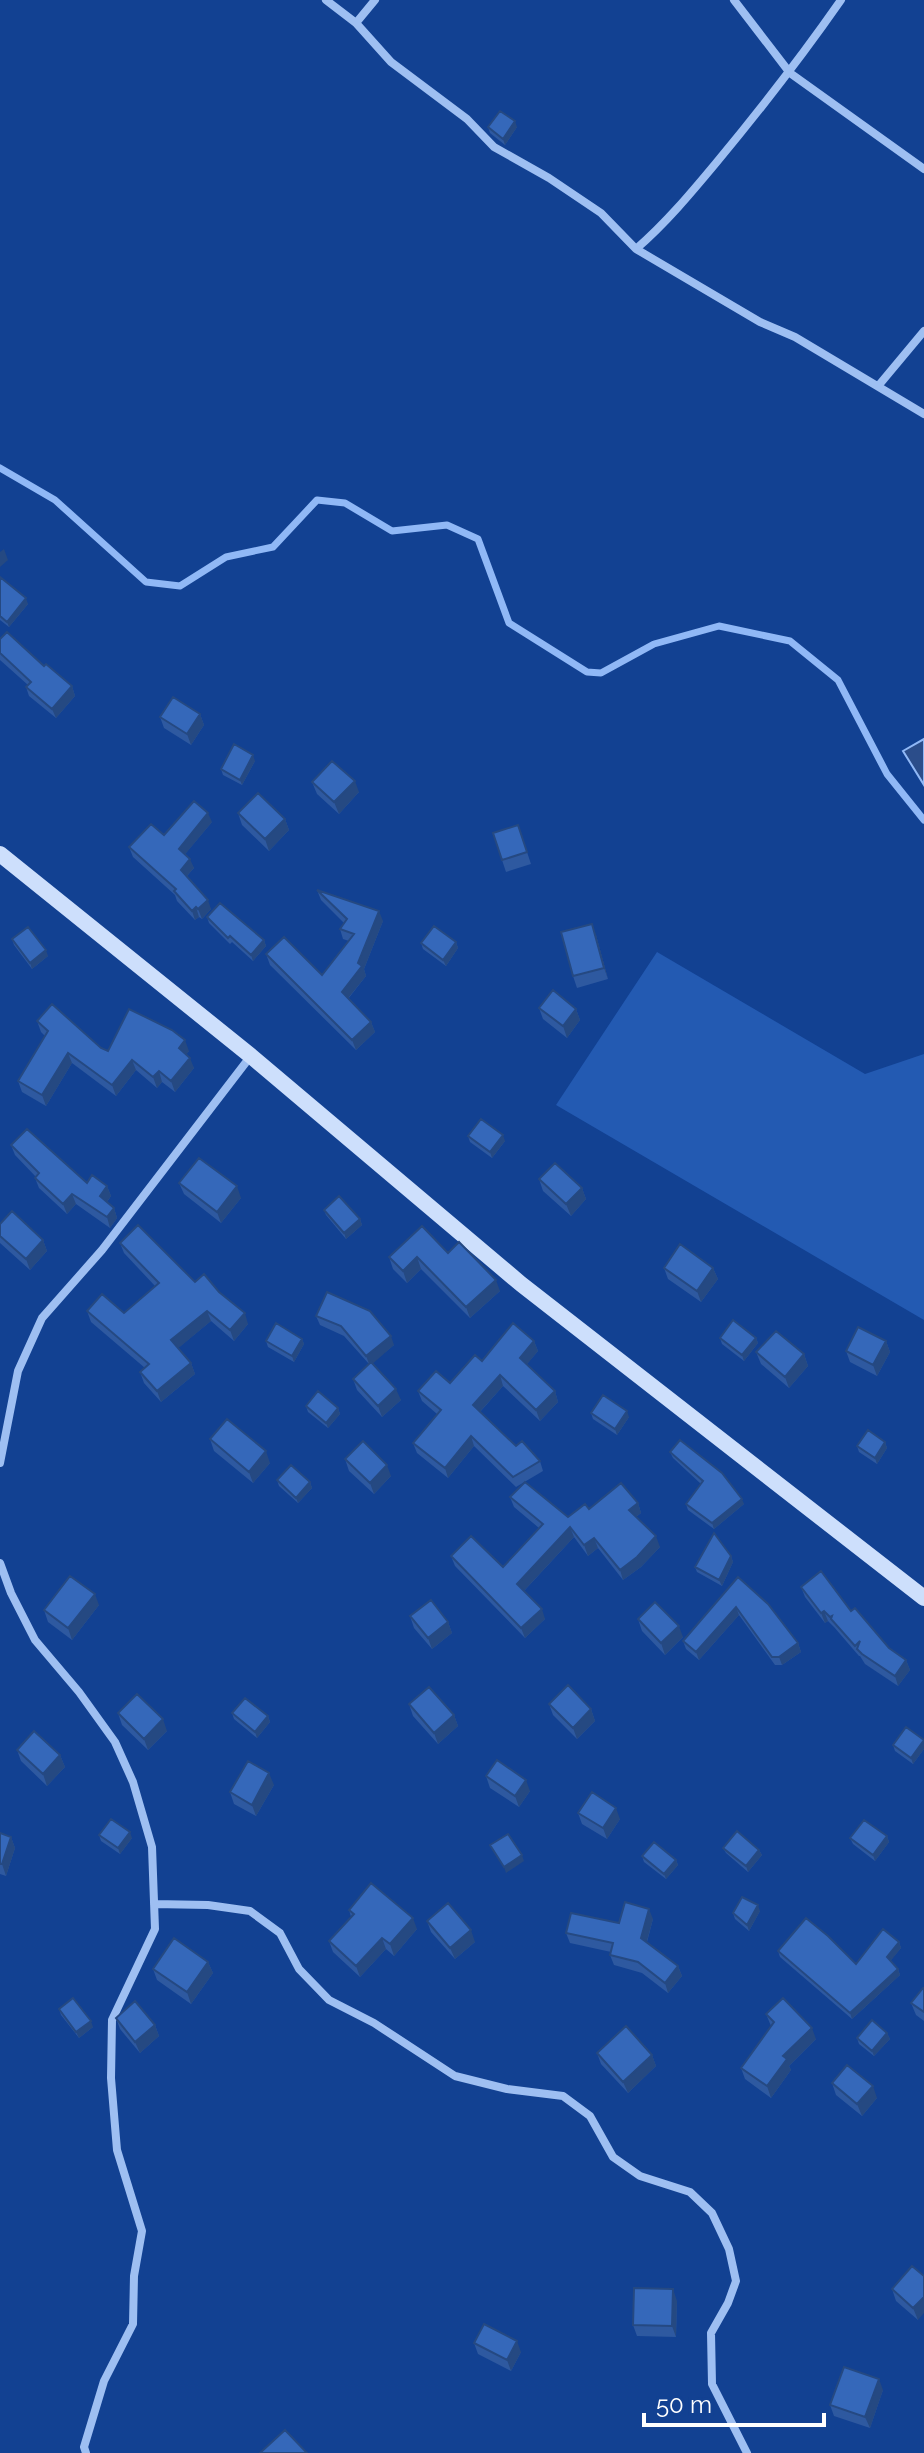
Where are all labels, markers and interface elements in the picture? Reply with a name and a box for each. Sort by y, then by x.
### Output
scale bar [644,2377,824,2427]
text: 50 m [656,2390,712,2419]

